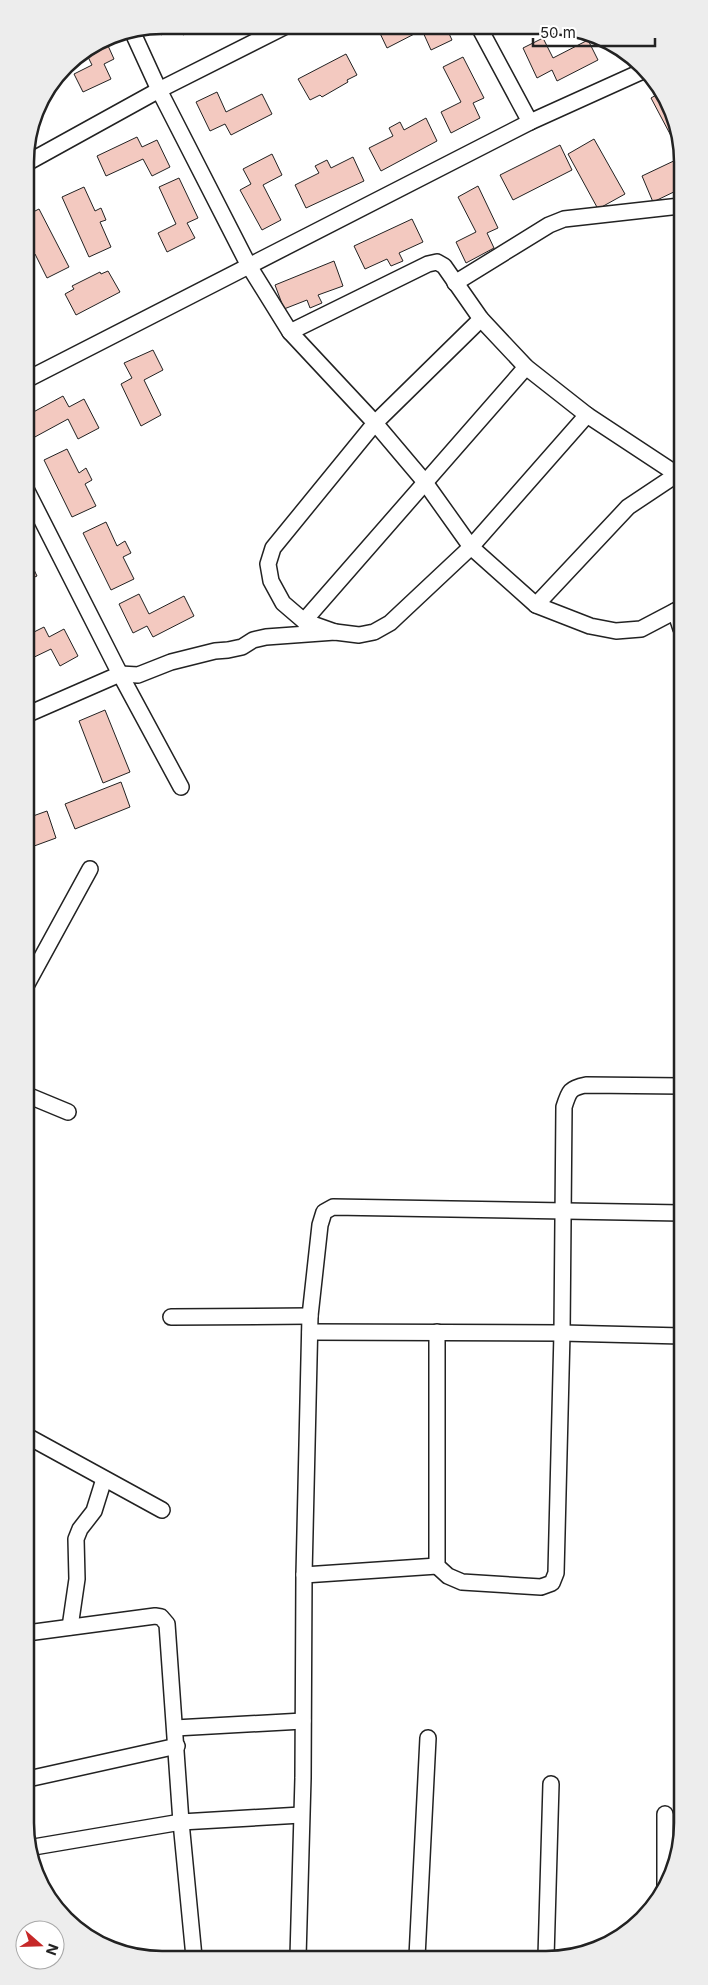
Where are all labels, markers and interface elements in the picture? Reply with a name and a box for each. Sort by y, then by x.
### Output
scale bar [533,15,656,47]
text: 50 m [540,23,576,42]
north arrow [15,1920,65,1970]
text: N [43,1942,62,1958]

